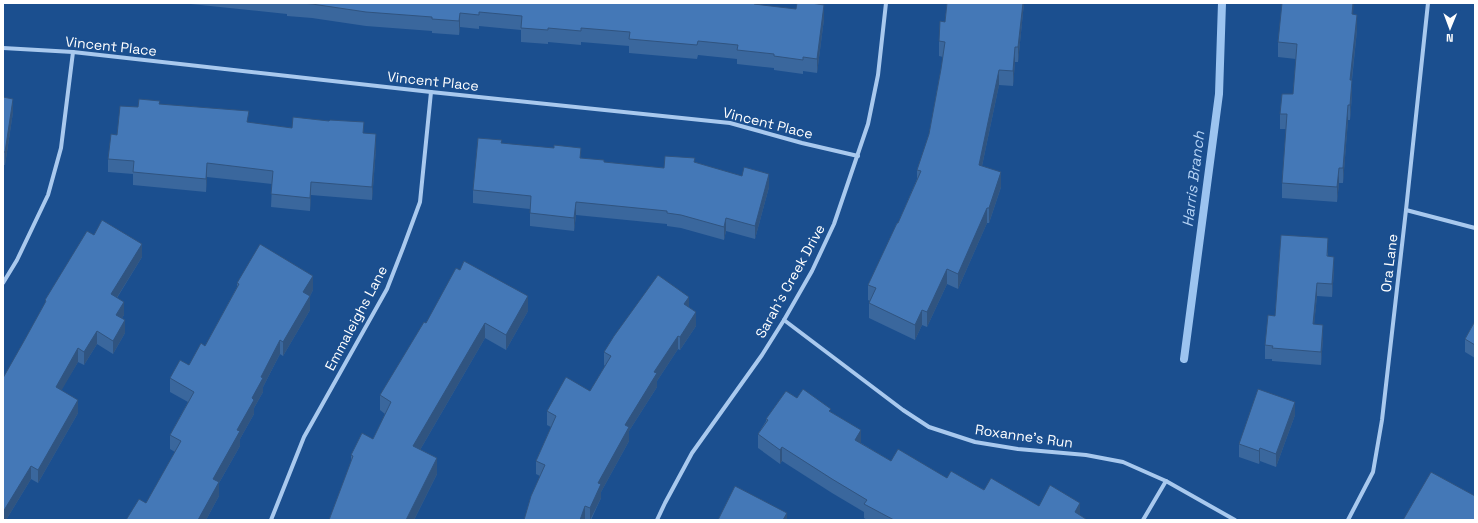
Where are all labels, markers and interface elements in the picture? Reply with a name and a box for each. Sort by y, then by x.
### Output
north arrow [1430,8,1470,48]
text: N [1446,31,1454,45]
street label: Vincent Place [64,32,158,60]
street label: Vincent Place [386,67,480,95]
street label: Vincent Place [721,103,815,143]
water label: Harris Branch [1178,129,1208,228]
street label: Sarah's Creek Drive [751,221,829,341]
street label: Ora Lane [1376,233,1402,293]
street label: Emmaleighs Lane [321,262,391,374]
street label: Roxanne's Run [974,420,1074,452]

